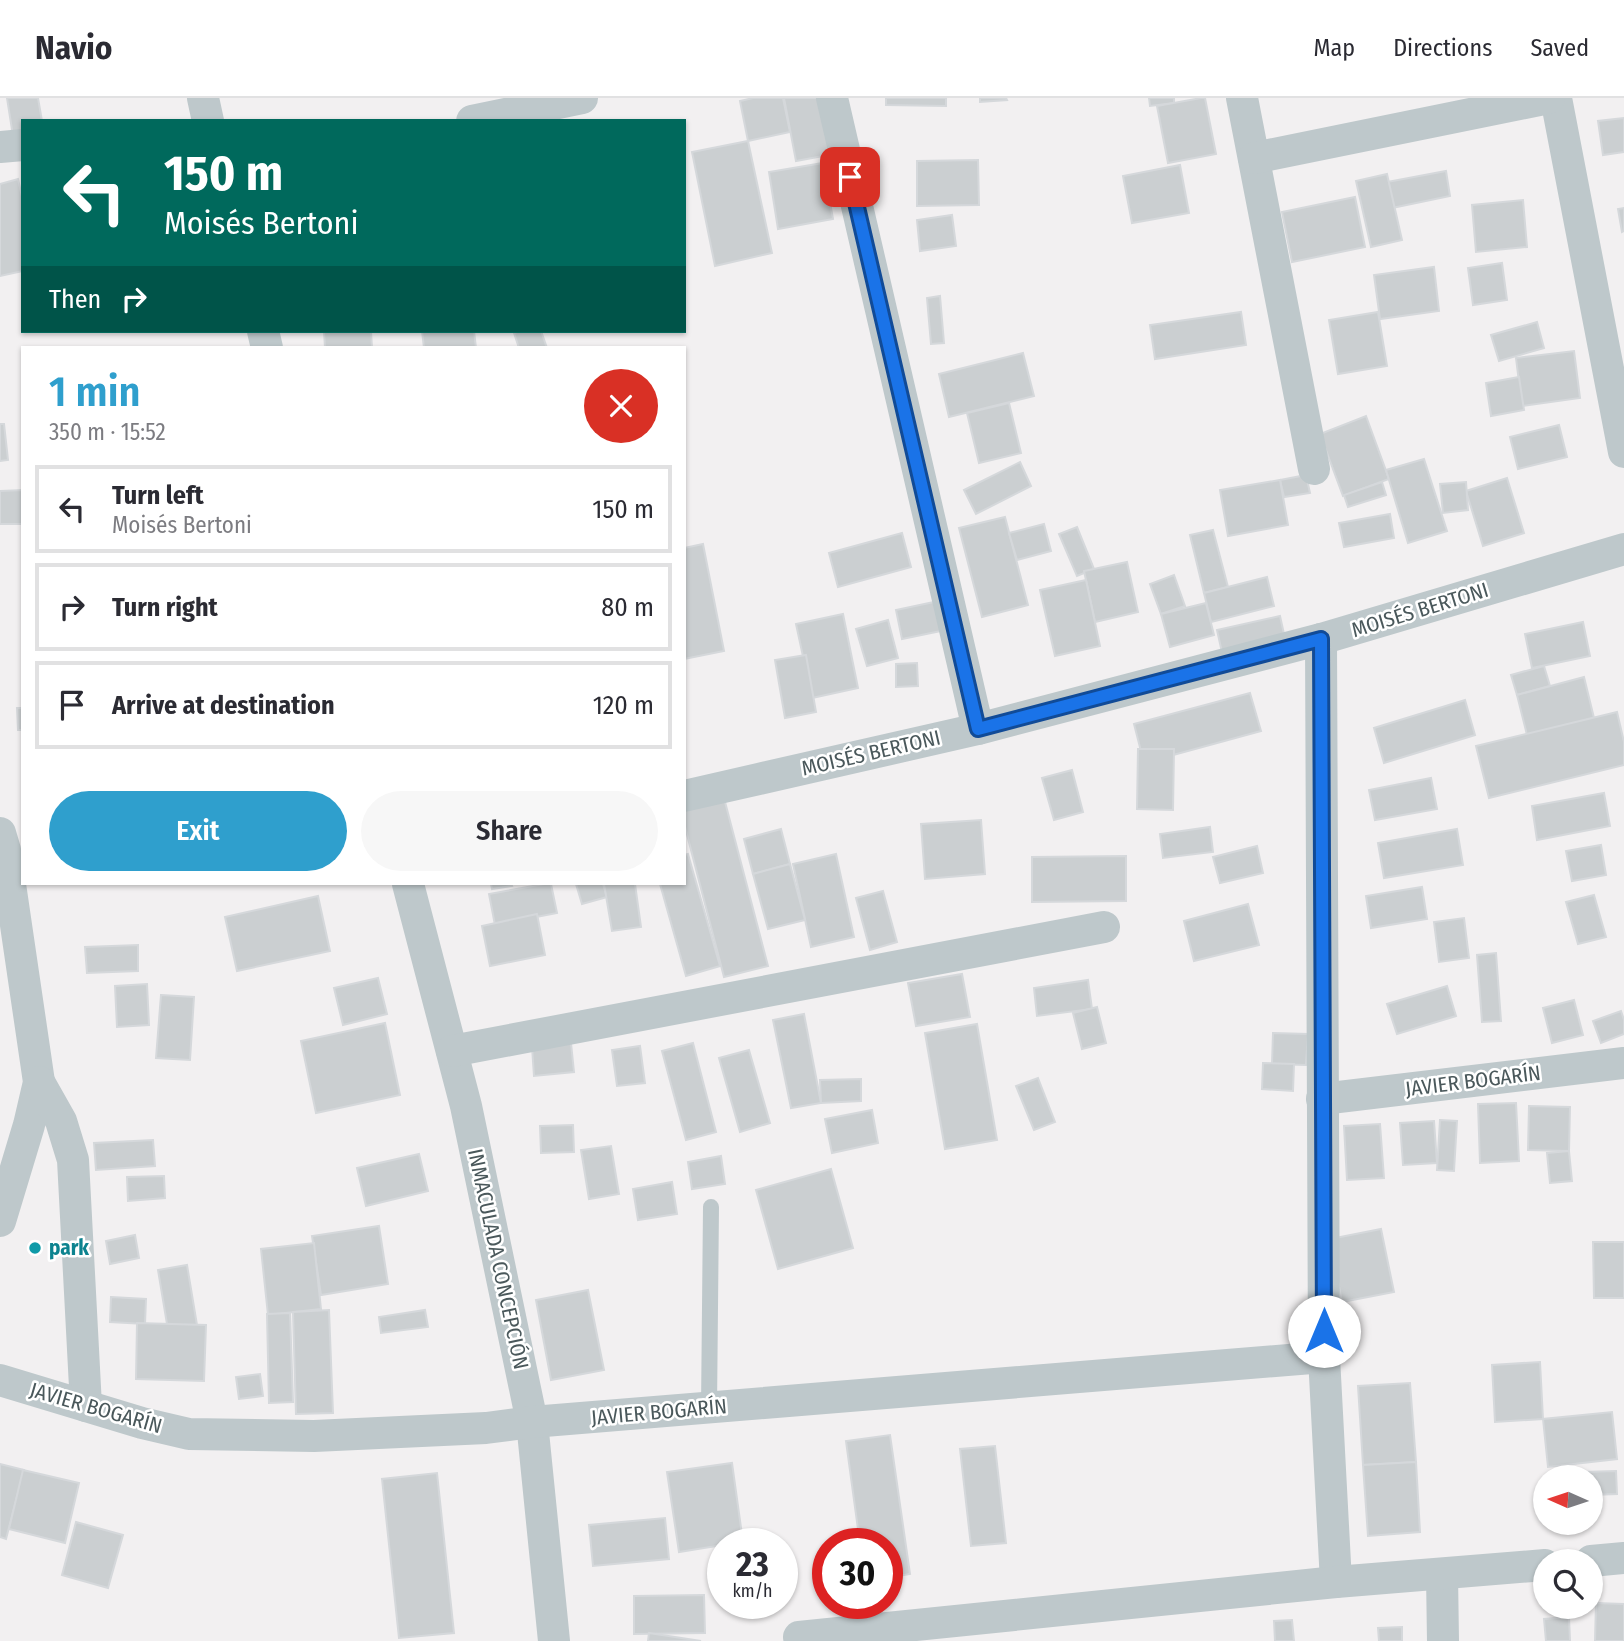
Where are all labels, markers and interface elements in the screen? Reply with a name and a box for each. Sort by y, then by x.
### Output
text: Navio [35,28,112,68]
text: Map [1314,34,1355,62]
text: Directions [1393,34,1492,62]
text: Saved [1530,34,1589,62]
text: 150 m [164,144,283,203]
icon: left [49,147,140,238]
pin [820,147,880,207]
icon: arrive [831,158,869,196]
text: Moisés Bertoni [164,204,359,242]
icon: right [115,280,153,318]
text: Then [49,284,101,315]
text: 1 min [49,367,140,417]
button: close [584,369,658,443]
text: 350 m · 15:52 [49,418,166,446]
text: Turn left [112,480,204,511]
icon: left [53,490,91,528]
text: 150 m [592,494,654,525]
text: Moisés Bertoni [112,511,252,539]
street label: MOISÉS BERTONI [1348,577,1492,643]
icon: right [53,588,91,626]
text: Turn right [112,592,218,623]
text: 80 m [601,592,654,623]
icon: arrive [53,686,91,724]
text: Arrive at destination [112,690,335,721]
text: 120 m [593,690,654,721]
street label: MOISÉS BERTONI [799,724,943,782]
button: Exit [49,791,347,871]
button: Share [361,791,658,871]
street label: JAVIER BOGARÍN [1404,1060,1542,1102]
street label: INMACULADA CONCEPCIÓN [462,1146,534,1372]
place label: park [49,1235,89,1261]
marker: park [27,1240,43,1256]
position arrow [1287,1294,1361,1368]
street label: JAVIER BOGARÍN [27,1377,165,1439]
street label: JAVIER BOGARÍN [590,1393,728,1431]
north arrow [1533,1465,1603,1535]
map controls [1533,1465,1603,1619]
speed limit sign: 30 [812,1528,903,1619]
text: 23 [736,1543,769,1585]
button: search [1533,1549,1603,1619]
text: km/h [732,1580,773,1602]

